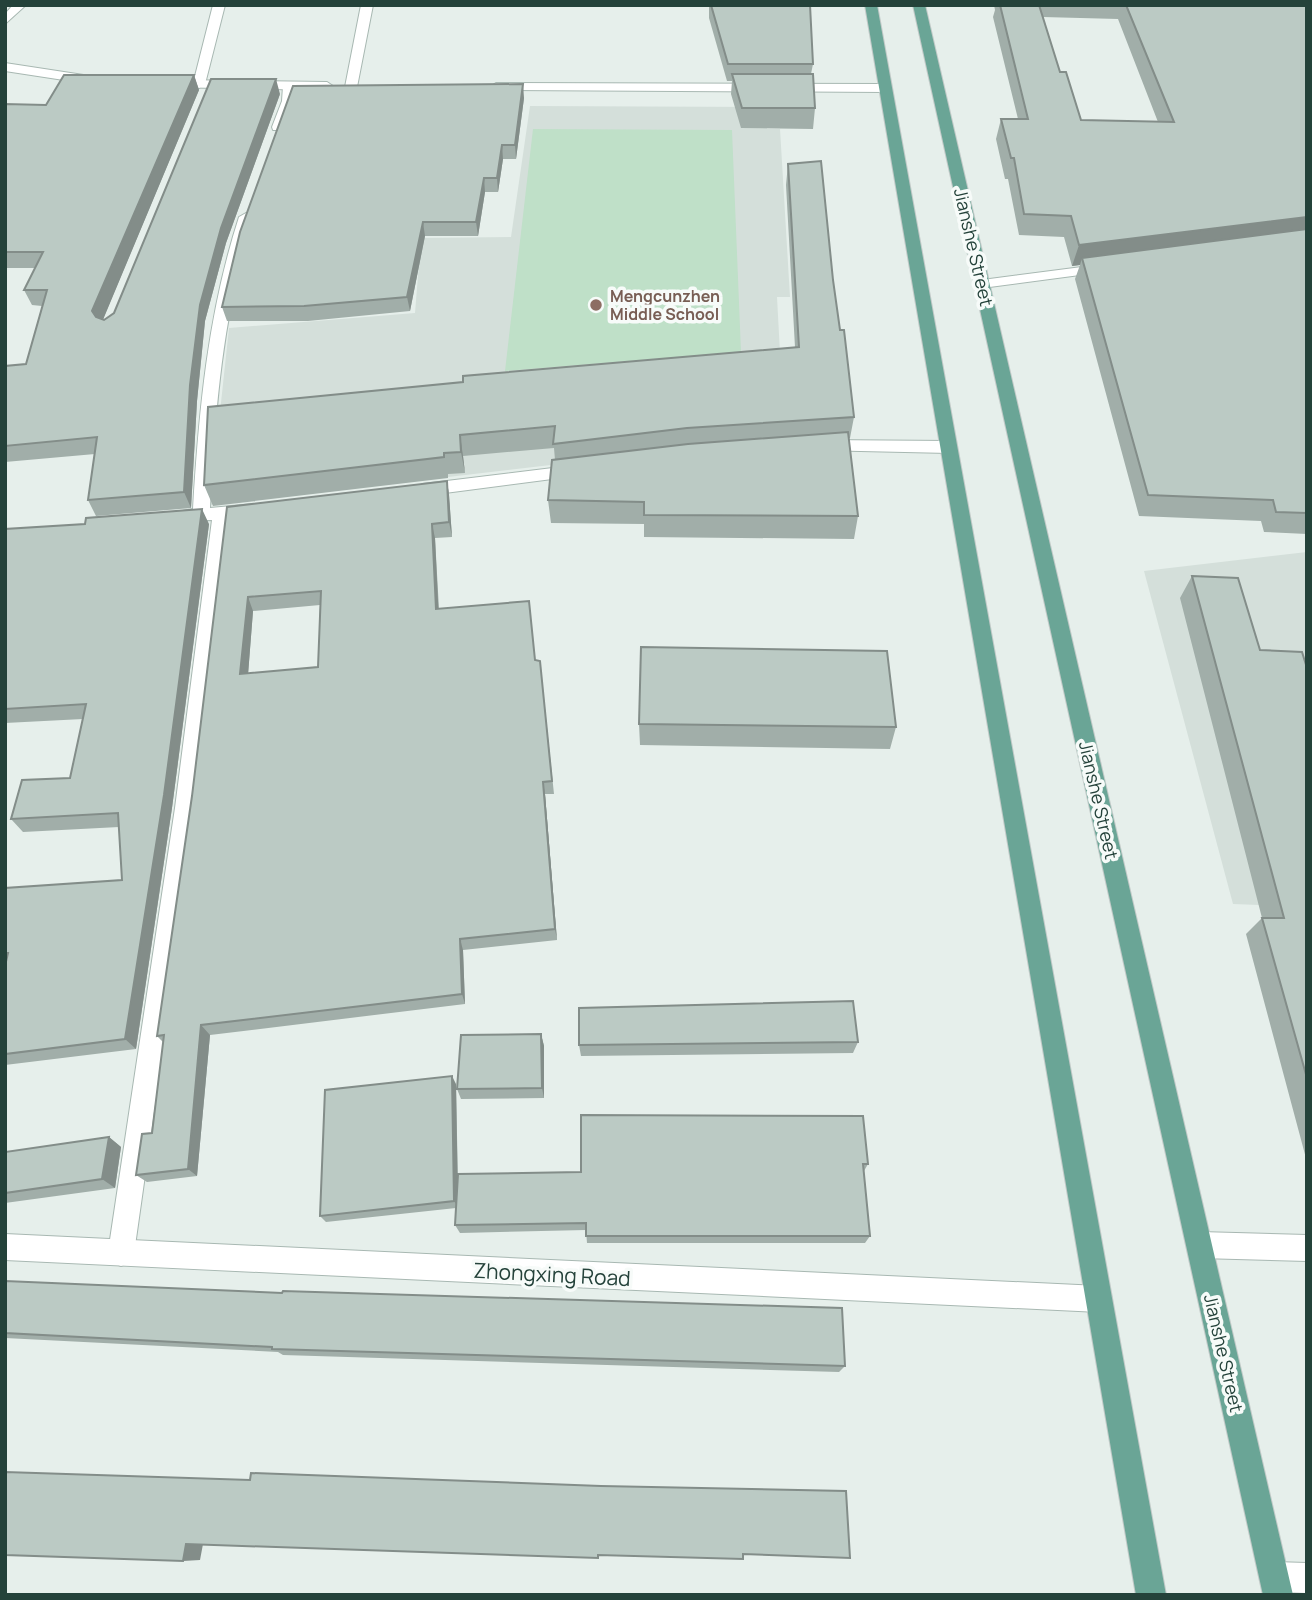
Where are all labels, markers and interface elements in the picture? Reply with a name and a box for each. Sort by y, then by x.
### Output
street label: Jianshe Street [949,186,999,308]
place label: Mengcunzhen Middle School [610,285,720,325]
marker: Mengcunzhen Middle School [588,297,604,313]
street label: Jianshe Street [1074,739,1124,861]
street label: Zhongxing Road [473,1256,631,1292]
street label: Jianshe Street [1199,1292,1249,1414]

